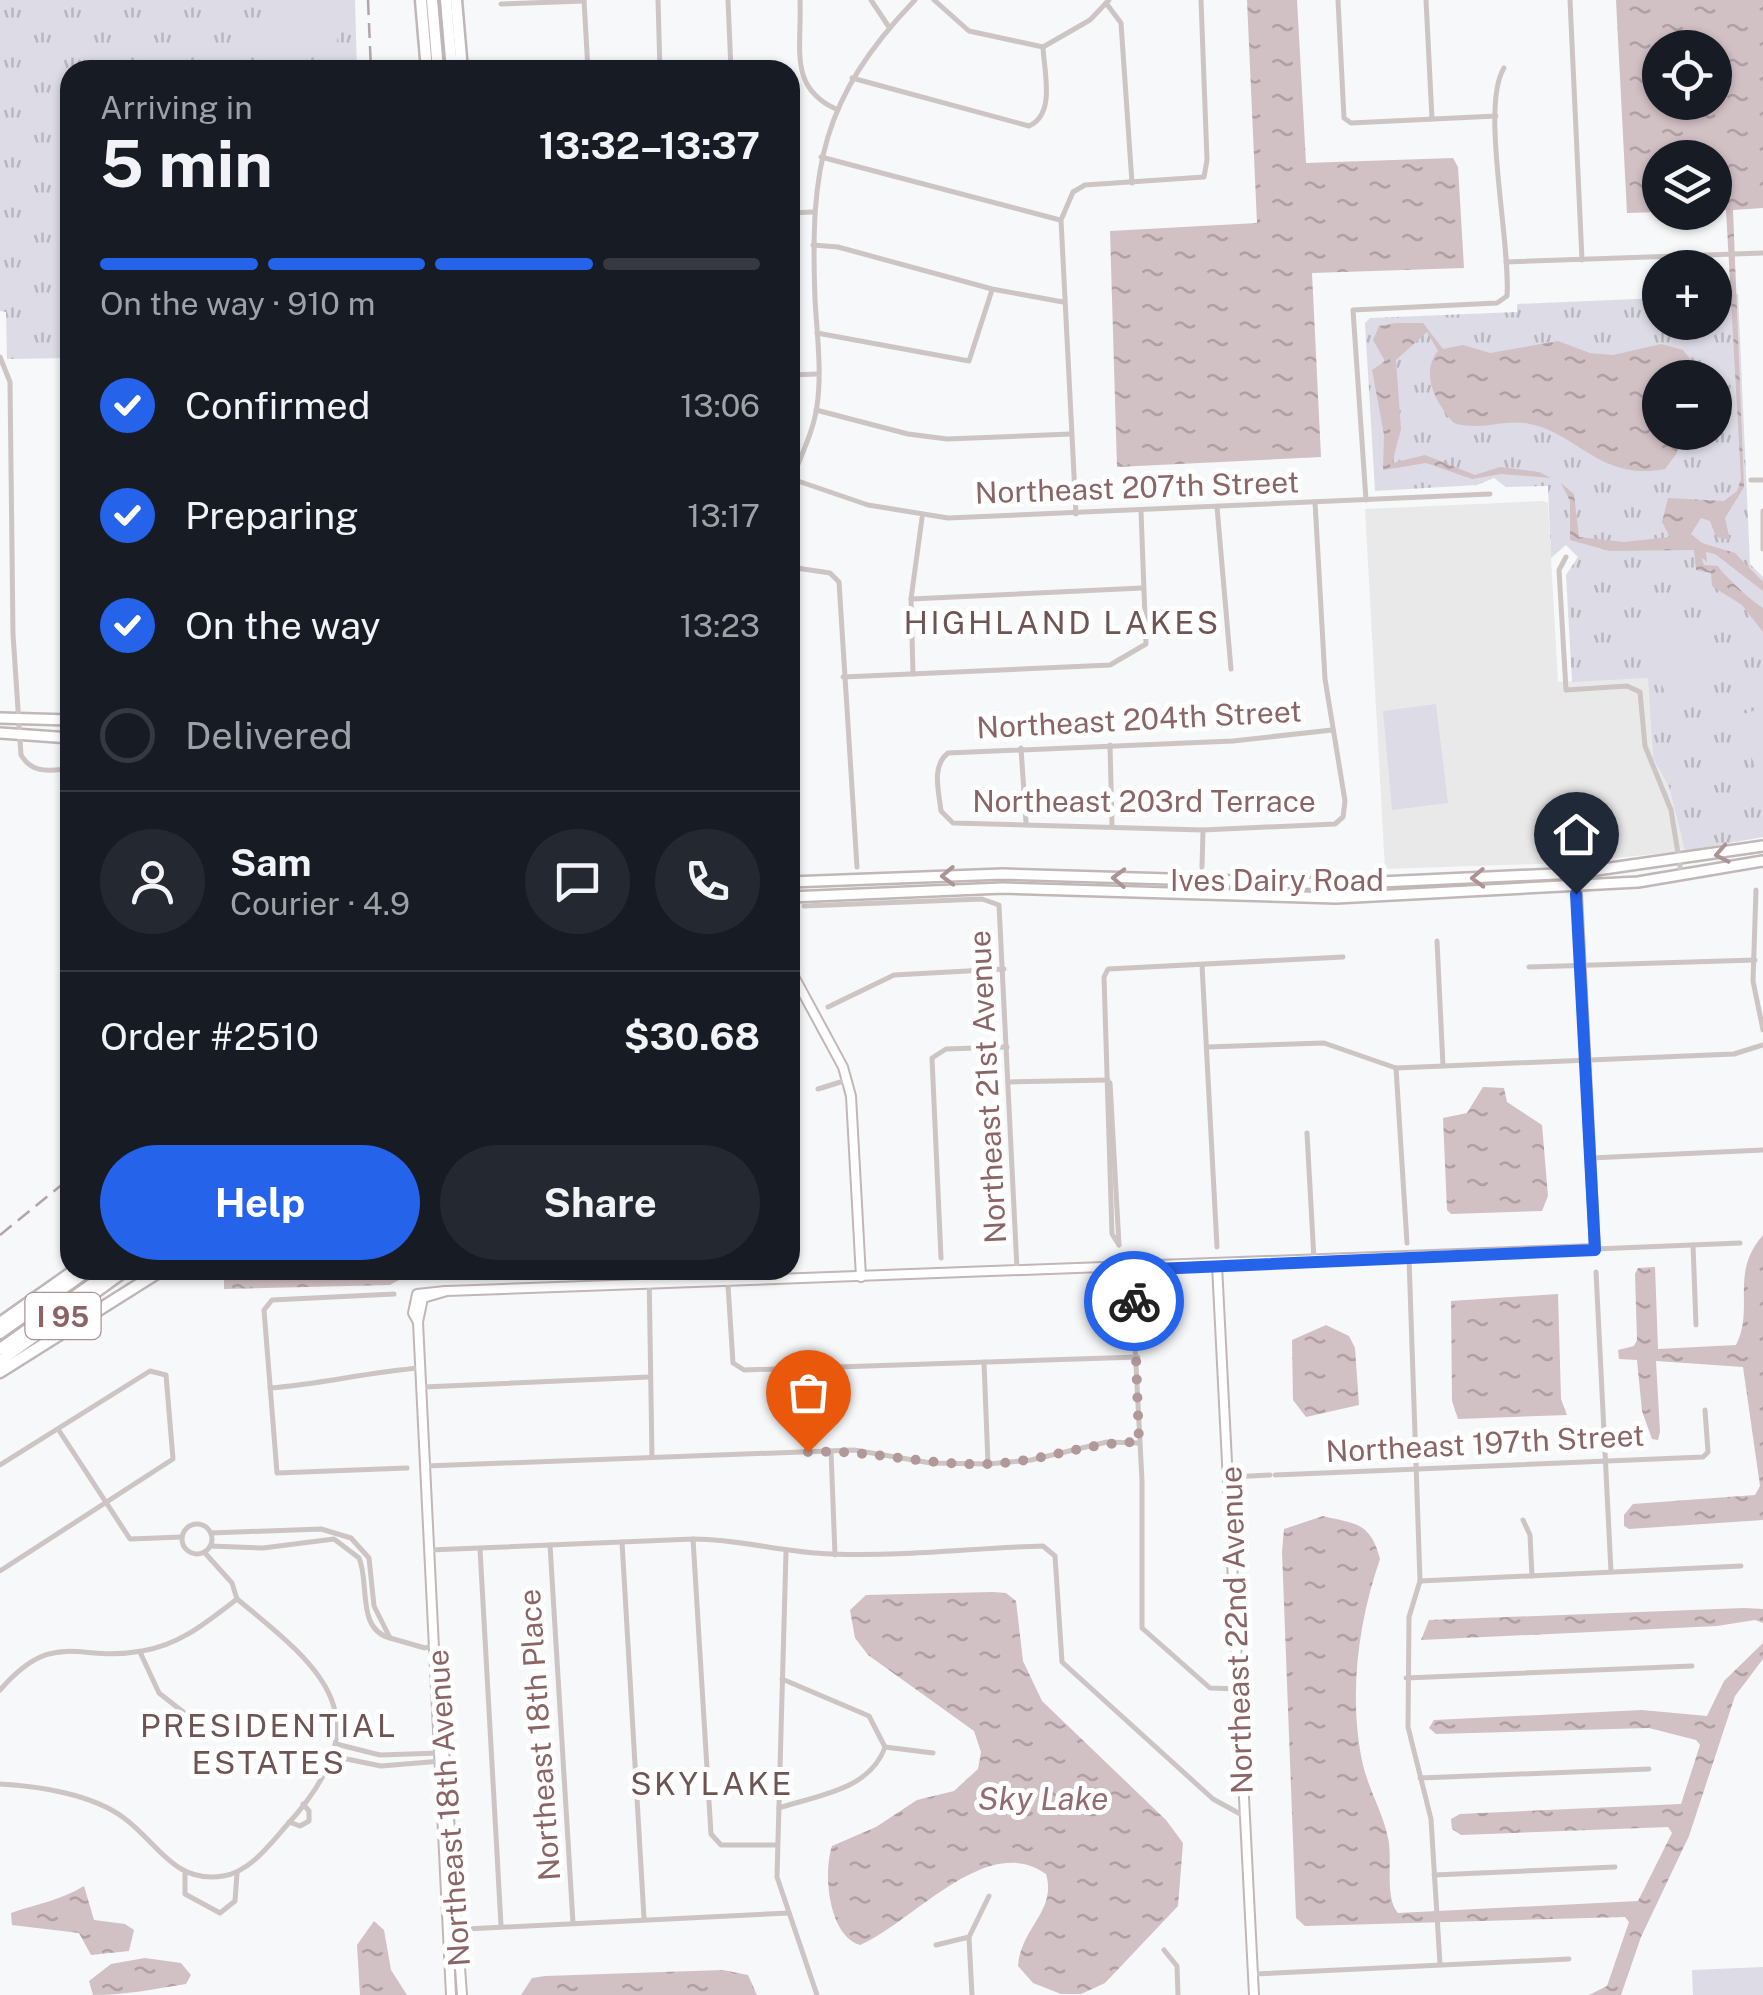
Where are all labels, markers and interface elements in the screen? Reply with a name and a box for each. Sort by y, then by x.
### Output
map controls [1642,30,1732,450]
button: locate [1642,30,1732,120]
text: Arriving in [100,89,253,126]
text: 13:32–13:37 [539,123,760,168]
text: 5 min [100,125,273,202]
button: layers [1642,140,1732,230]
button: + [1642,250,1732,340]
text: On the way · 910 m [100,285,375,322]
button: − [1642,360,1732,450]
icon: check [100,378,155,433]
text: Confirmed [185,383,370,428]
text: 13:06 [680,387,760,424]
street label: Northeast 207th Street [974,463,1300,511]
icon: check [100,488,155,543]
text: Preparing [185,493,359,538]
text: 13:17 [687,497,760,534]
icon: check [100,598,155,653]
text: On the way [185,603,381,648]
district label: HIGHLAND LAKES [903,604,1221,641]
text: 13:23 [680,607,760,644]
street label: Northeast 204th Street [975,693,1303,745]
text: Delivered [185,713,353,758]
street label: Northeast 203rd Terrace [972,783,1316,819]
pin [1534,792,1619,895]
icon: home [1549,807,1604,862]
button: person [100,829,205,934]
button: chat [525,829,630,934]
button: phone [655,829,760,934]
text: Sam [230,840,312,885]
one-way arrow [1713,843,1730,864]
street label: Ives Dairy Road [1170,862,1384,898]
one-way arrow [940,866,956,887]
one-way arrow [1470,867,1486,888]
one-way arrow [1110,868,1126,889]
text: Courier · 4.9 [230,885,410,922]
street label: Northeast 21st Avenue [961,929,1013,1245]
text: Order #2510 [100,1014,319,1059]
text: $30.68 [624,1014,760,1059]
button: Help [100,1145,420,1260]
button: Share [440,1145,760,1260]
courier [1084,1251,1184,1351]
icon: bike [1107,1274,1162,1329]
road number: I 95 [26,1293,100,1339]
pin [766,1350,851,1453]
icon: bag [781,1365,836,1420]
street label: Northeast 197th Street [1325,1417,1645,1469]
street label: Northeast 22nd Avenue [1212,1465,1260,1795]
street label: Northeast 18th Place [511,1588,567,1882]
street label: Northeast 18th Avenue [419,1648,477,1968]
district label: PRESIDENTIAL ESTATES [140,1707,398,1781]
district label: SKYLAKE [630,1765,794,1802]
water label: Sky Lake [978,1780,1108,1817]

